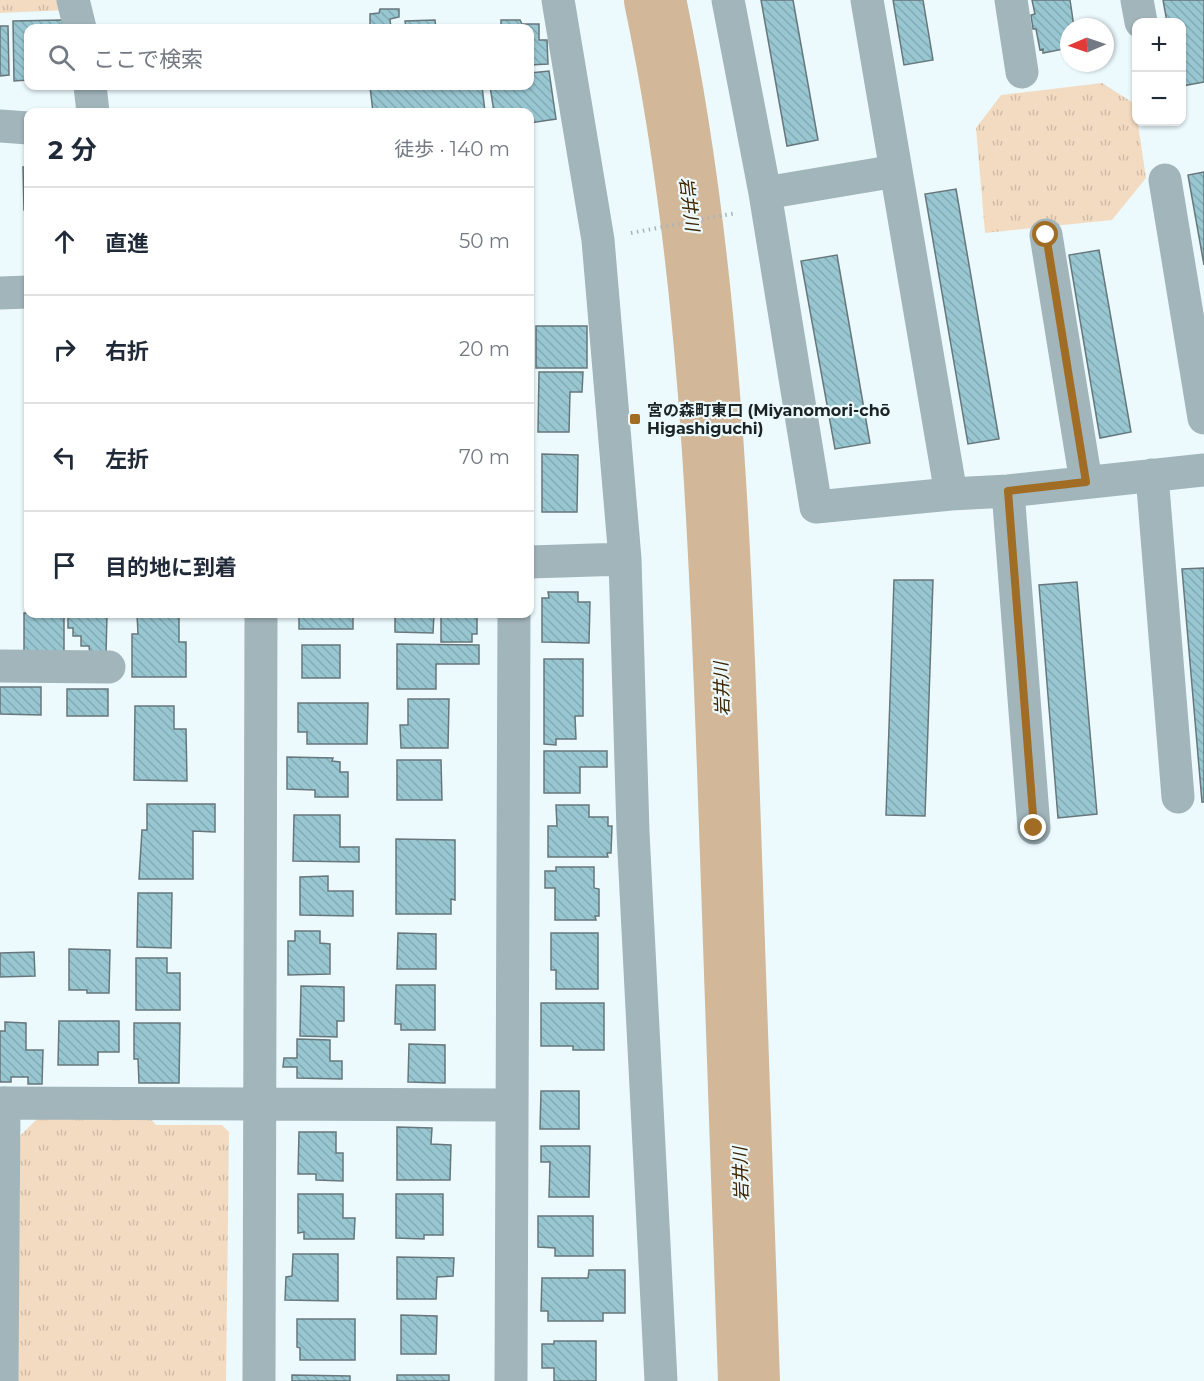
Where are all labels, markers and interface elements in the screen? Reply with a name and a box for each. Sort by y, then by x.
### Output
north arrow [1060,18,1114,72]
map controls [1132,18,1186,126]
button: + [1132,18,1186,72]
search box [24,24,534,90]
icon: search [45,41,78,74]
text: ここで検索 [93,46,203,73]
button: − [1132,72,1186,126]
text: 2 分 [48,134,97,166]
text: 徒歩 · 140 m [394,137,510,161]
water label: 岩井川 [675,176,703,234]
route start [1032,221,1058,247]
icon: ahead [48,225,81,258]
text: 50 m [459,229,510,253]
text: 直進 [105,230,149,257]
icon: right [48,333,81,366]
text: 20 m [459,337,510,361]
text: 右折 [105,338,149,365]
place label: 宮の森町東口 (Miyanomori-chō Higashiguchi) [647,401,890,438]
marker: 宮の森町東口 (Miyanomori-chō Higashiguchi) [628,412,642,426]
icon: left [48,441,81,474]
text: 70 m [459,445,510,469]
text: 左折 [105,446,149,473]
icon: arrive [48,549,81,582]
text: 目的地に到着 [105,554,237,581]
water label: 岩井川 [710,660,734,716]
route end [1020,814,1046,840]
water label: 岩井川 [729,1145,753,1201]

